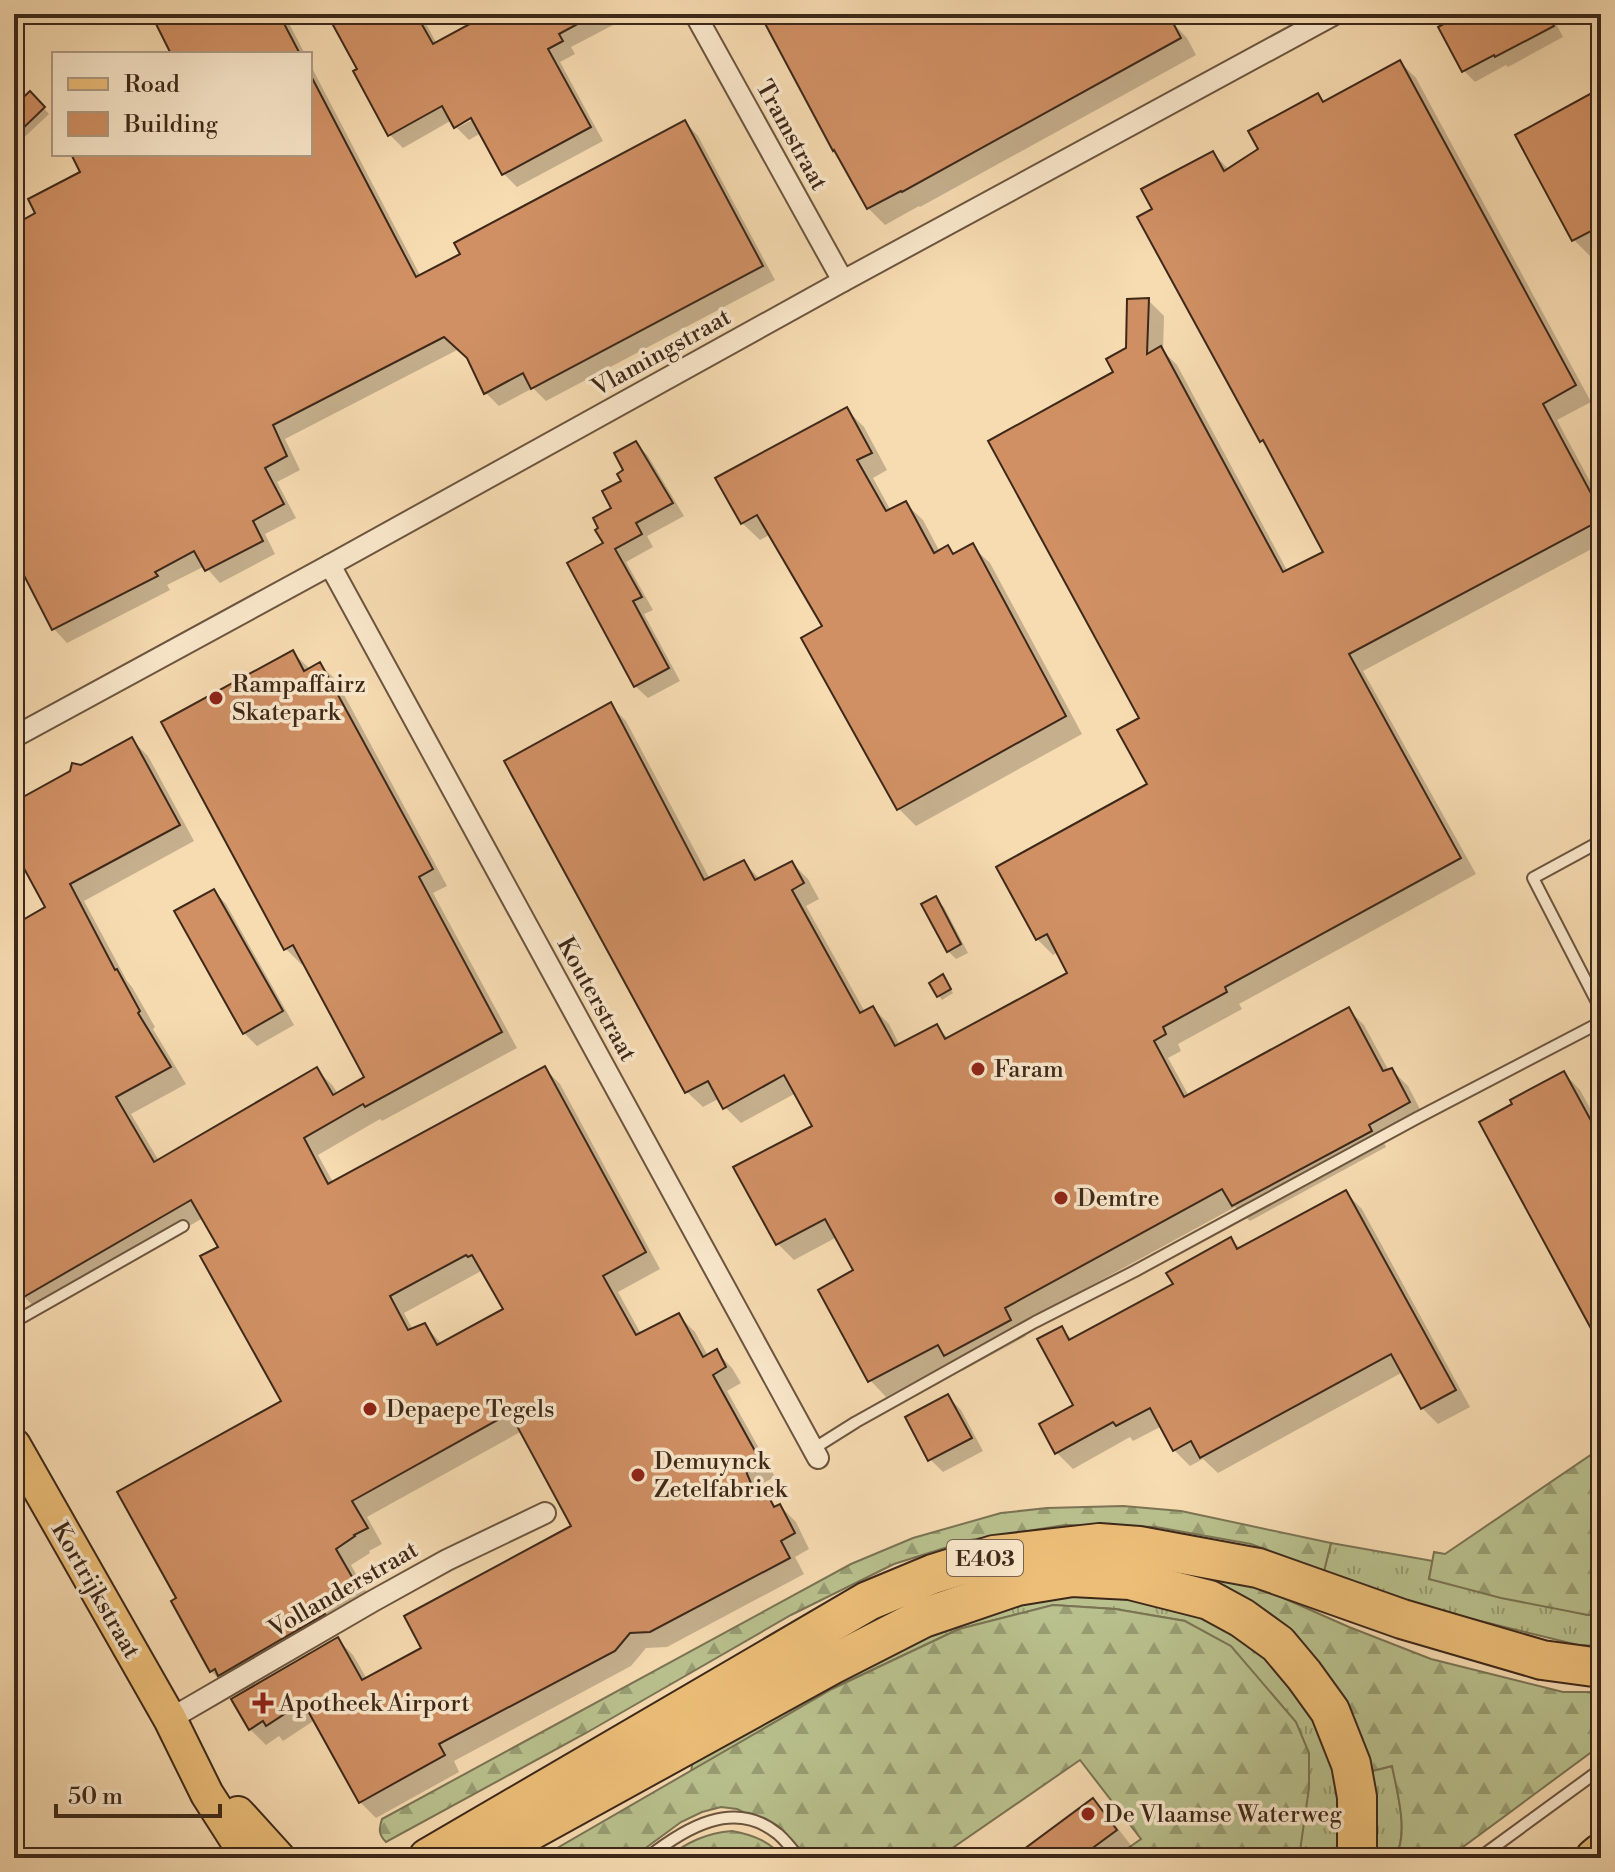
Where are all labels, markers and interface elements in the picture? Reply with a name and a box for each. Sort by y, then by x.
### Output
legend [52,52,312,156]
text: Road [124,70,180,100]
street label: Tramstraat [749,75,834,196]
text: Building [123,110,218,140]
street label: Vlamingstraat [586,302,737,404]
place label: Rampaffairz Skatepark [232,670,366,728]
marker: Rampaffairz Skatepark [207,689,225,707]
street label: Kouterstraat [550,932,643,1067]
place label: Faram [994,1055,1064,1085]
marker: Faram [969,1060,987,1078]
place label: Demtre [1077,1184,1160,1214]
marker: Demtre [1052,1189,1070,1207]
place label: Depaepe Tegels [386,1395,555,1425]
marker: Depaepe Tegels [361,1400,379,1418]
place label: Demuynck Zetelfabriek [654,1447,789,1505]
marker: Demuynck Zetelfabriek [629,1466,647,1484]
street label: Kortrijkstraat [44,1517,146,1664]
street label: Vollanderstraat [263,1535,424,1645]
road number: E403 [947,1540,1023,1576]
place label: Apotheek Airport [278,1689,470,1719]
marker: Apotheek Airport [254,1694,272,1712]
scale bar [56,1768,220,1818]
text: 50 m [68,1782,123,1812]
place label: De Vlaamse Waterweg [1104,1800,1342,1830]
marker: De Vlaamse Waterweg [1079,1805,1097,1823]

